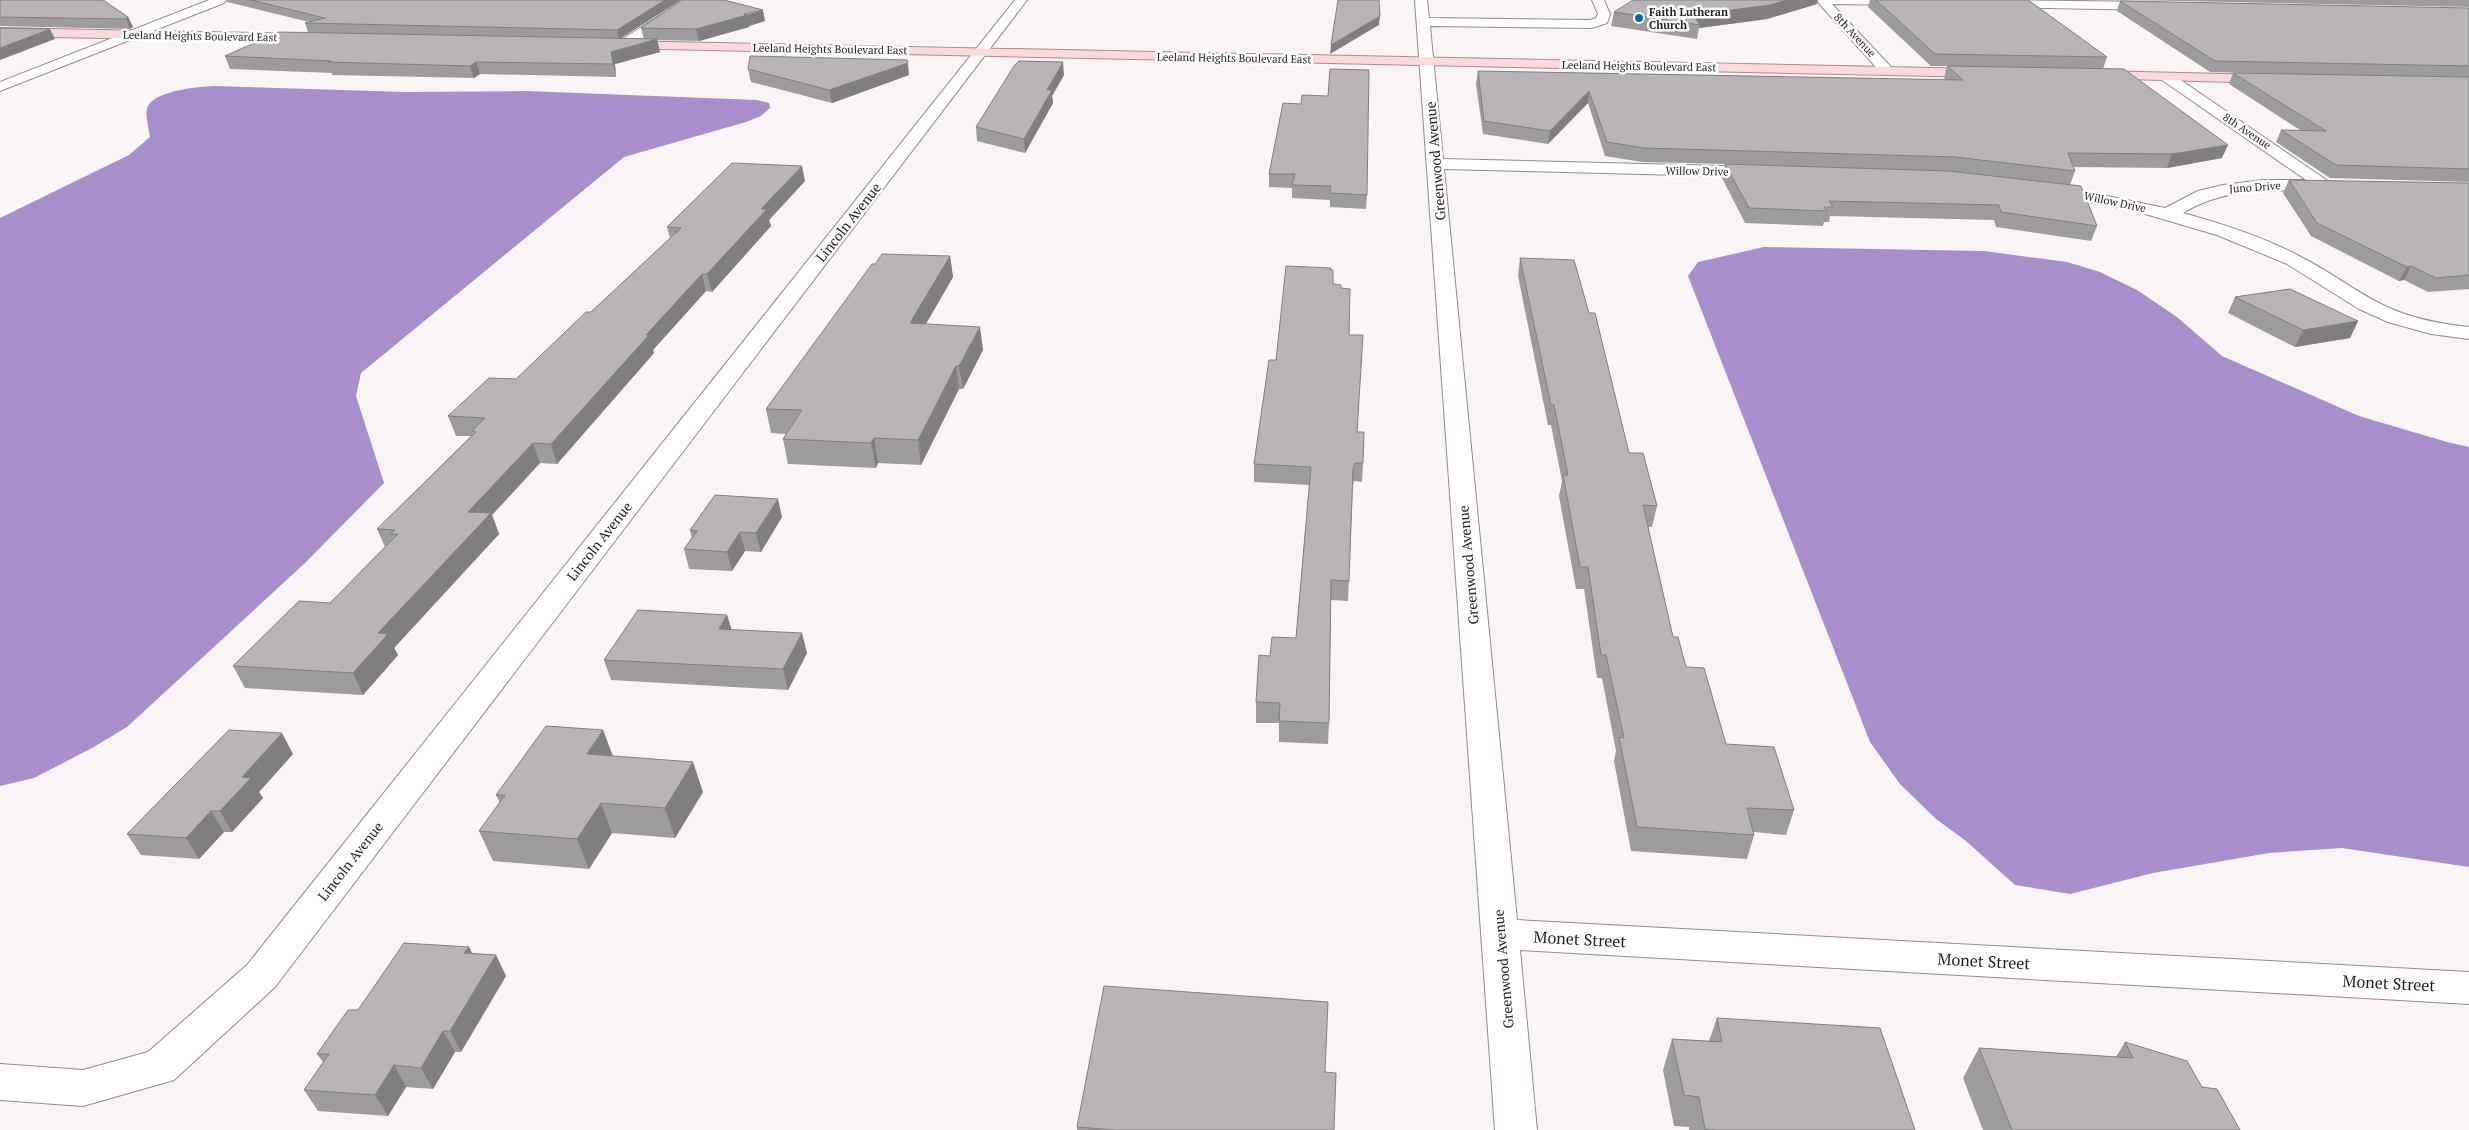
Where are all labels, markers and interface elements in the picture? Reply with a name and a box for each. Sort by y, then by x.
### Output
place label: Faith Lutheran Church [1649,5,1728,32]
street label: 8th Avenue [1831,10,1879,60]
marker: Faith Lutheran Church [1633,12,1645,24]
street label: Leeland Heights Boulevard East [123,28,277,44]
street label: Leeland Heights Boulevard East [753,41,907,57]
street label: Leeland Heights Boulevard East [1157,50,1311,66]
street label: Leeland Heights Boulevard East [1562,58,1716,74]
street label: Greenwood Avenue [1420,101,1450,221]
street label: 8th Avenue [2220,110,2274,152]
street label: Willow Drive [1665,163,1729,179]
street label: Lincoln Avenue [811,178,885,266]
street label: Juno Drive [2229,178,2282,196]
street label: Willow Drive [2083,189,2148,216]
street label: Lincoln Avenue [562,497,636,585]
street label: Greenwood Avenue [1453,505,1483,625]
street label: Lincoln Avenue [313,817,387,905]
street label: Greenwood Avenue [1488,909,1518,1029]
street label: Monet Street [1533,926,1627,952]
street label: Monet Street [1937,948,2031,974]
street label: Monet Street [2342,970,2436,996]

